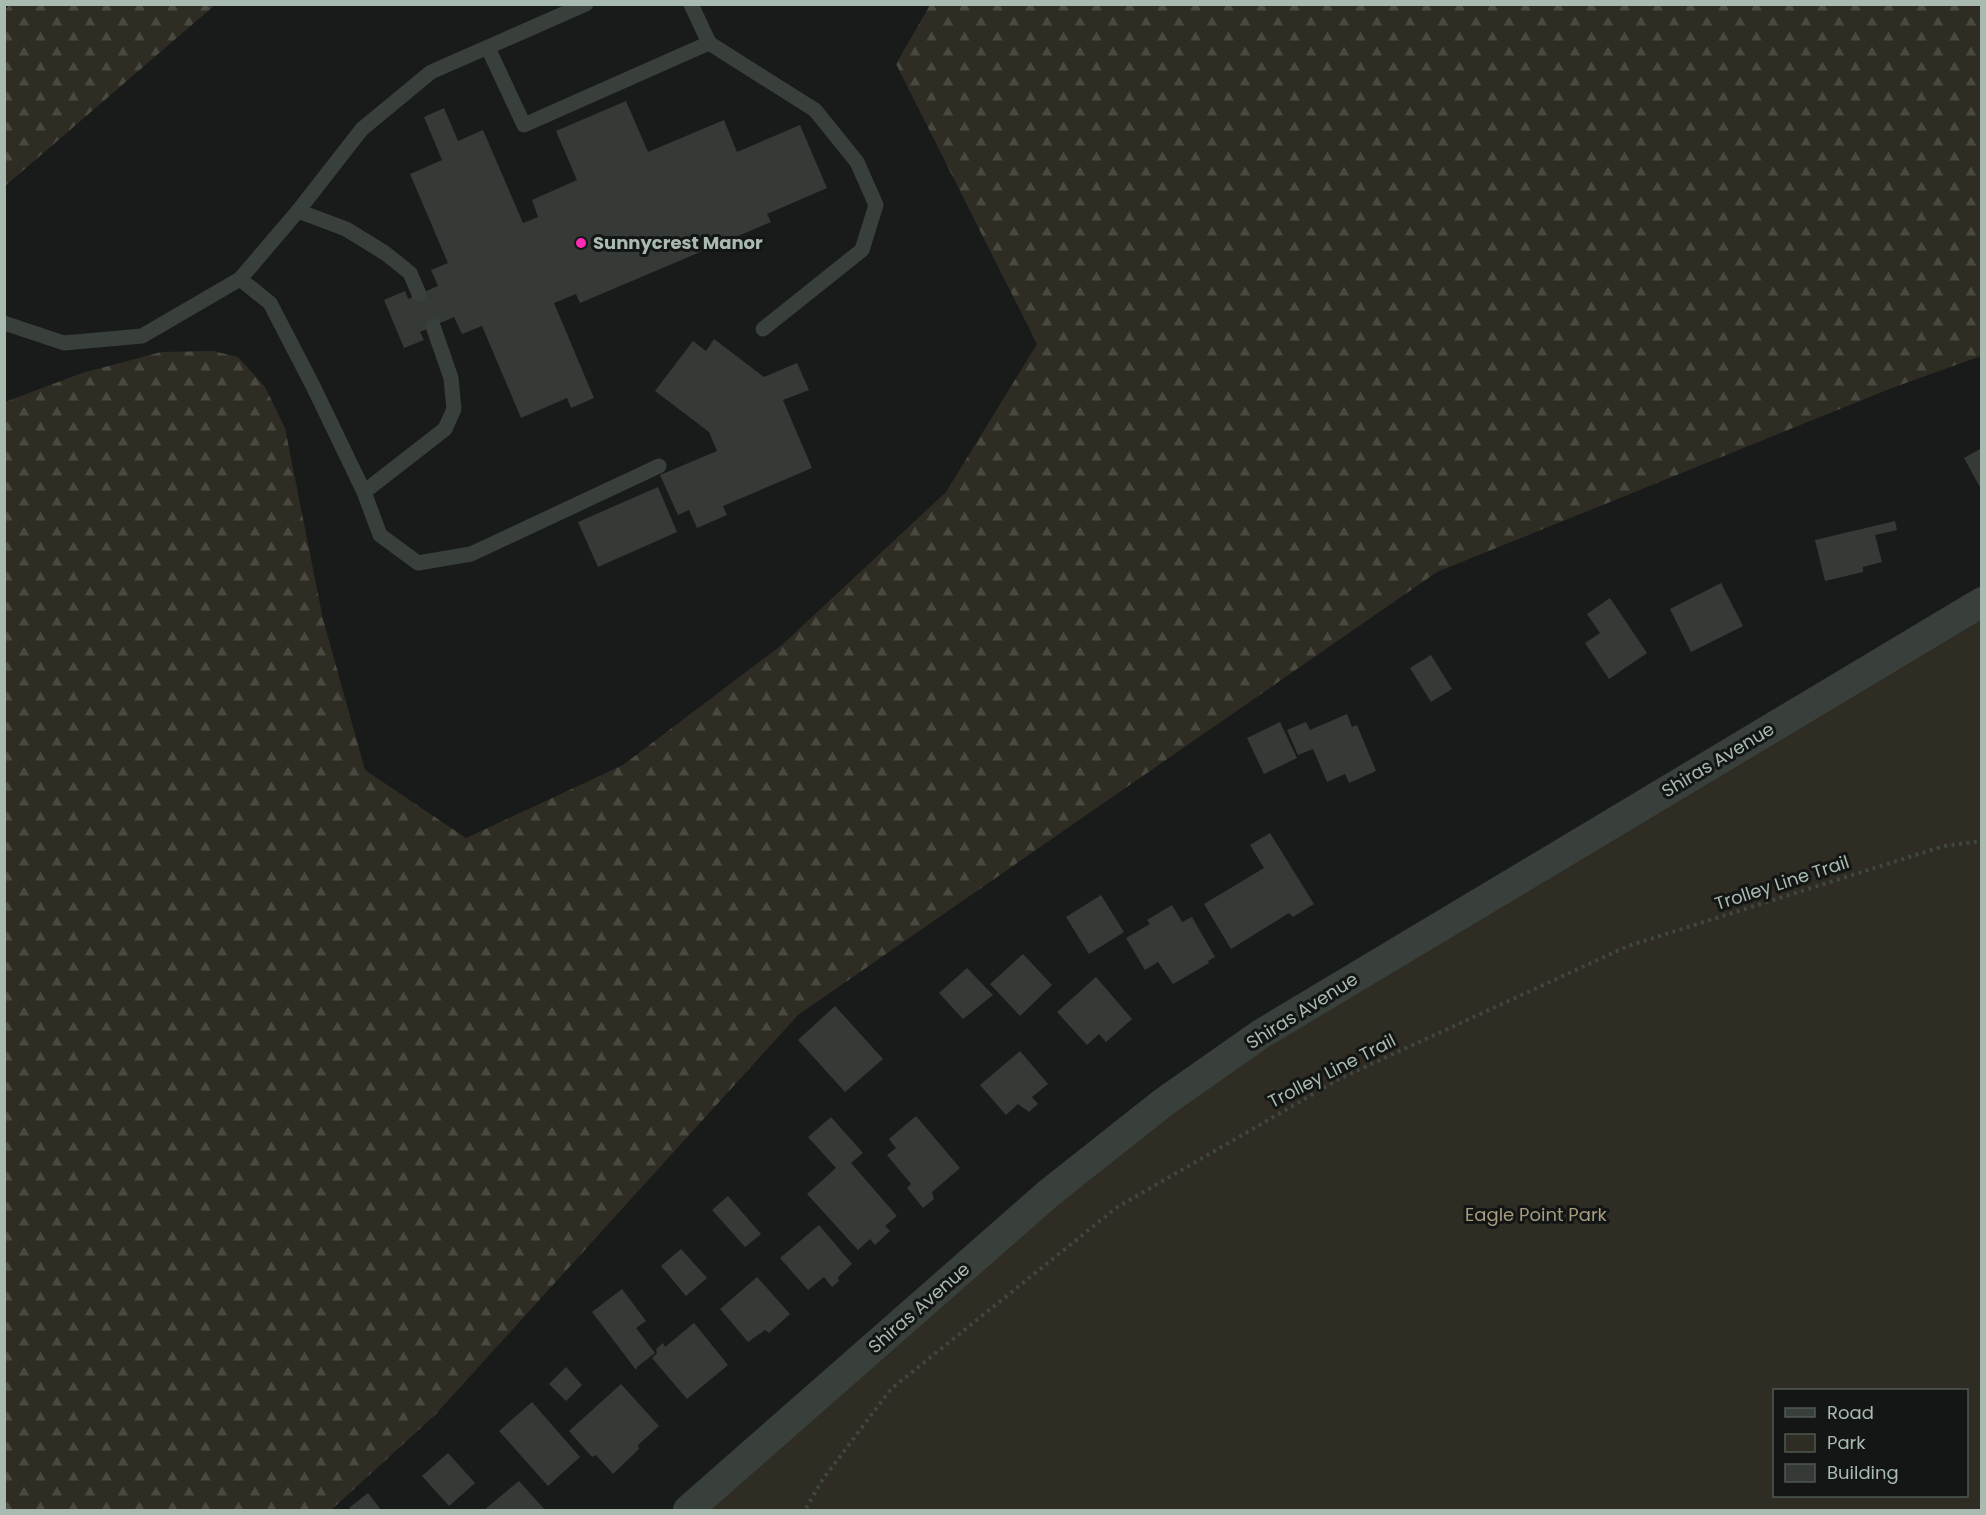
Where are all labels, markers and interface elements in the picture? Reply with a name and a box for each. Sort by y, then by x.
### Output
place label: Sunnycrest Manor [593,230,763,255]
marker: Sunnycrest Manor [574,236,588,250]
street label: Shiras Avenue [1657,716,1779,803]
street label: Trolley Line Trail [1711,849,1852,916]
street label: Shiras Avenue [1241,966,1362,1055]
street label: Trolley Line Trail [1264,1028,1400,1113]
park label: Eagle Point Park [1465,1202,1608,1227]
street label: Shiras Avenue [862,1256,975,1359]
legend [1773,1389,1968,1497]
text: Road [1827,1400,1874,1425]
text: Park [1827,1430,1866,1455]
text: Building [1827,1460,1899,1485]

